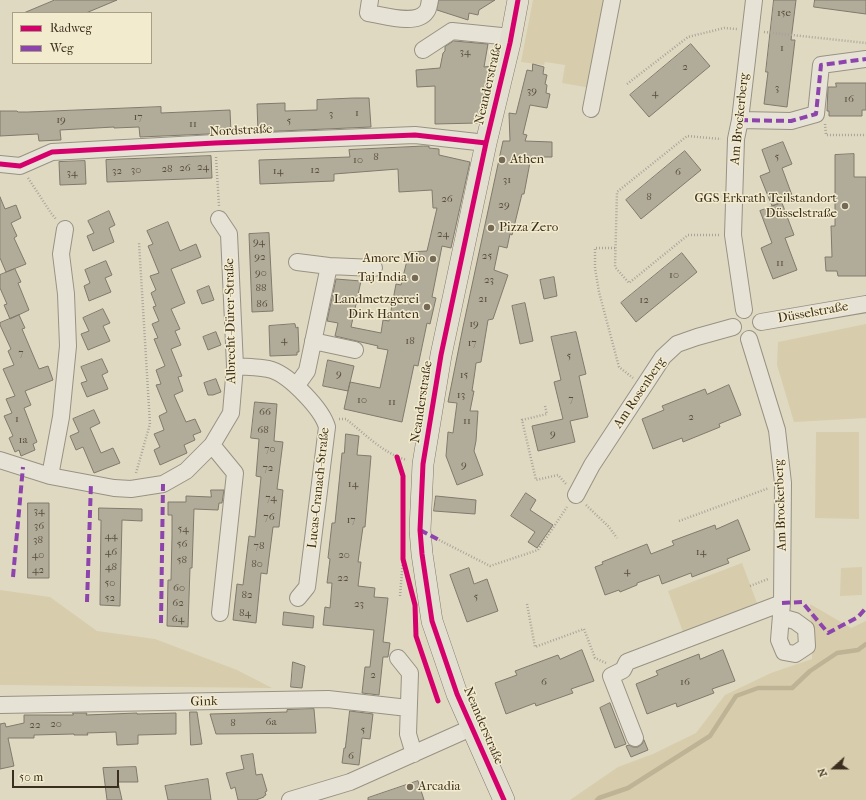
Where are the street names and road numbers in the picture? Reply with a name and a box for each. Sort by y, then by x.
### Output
street label: Neanderstraße [472,42,506,126]
street label: Am Brockerberg [727,72,753,166]
street label: Nordstraße [209,122,273,140]
street label: Albrecht-Dürer-Straße [222,258,240,384]
street label: Düsselstraße [776,299,850,327]
street label: Am Rosenberg [611,355,669,431]
street label: Neanderstraße [408,360,436,444]
street label: Lucas-Cranach-Straße [305,427,333,549]
street label: Am Brockerberg [772,459,790,551]
street label: Neanderstraße [460,685,506,767]
street label: Gink [190,694,218,710]

